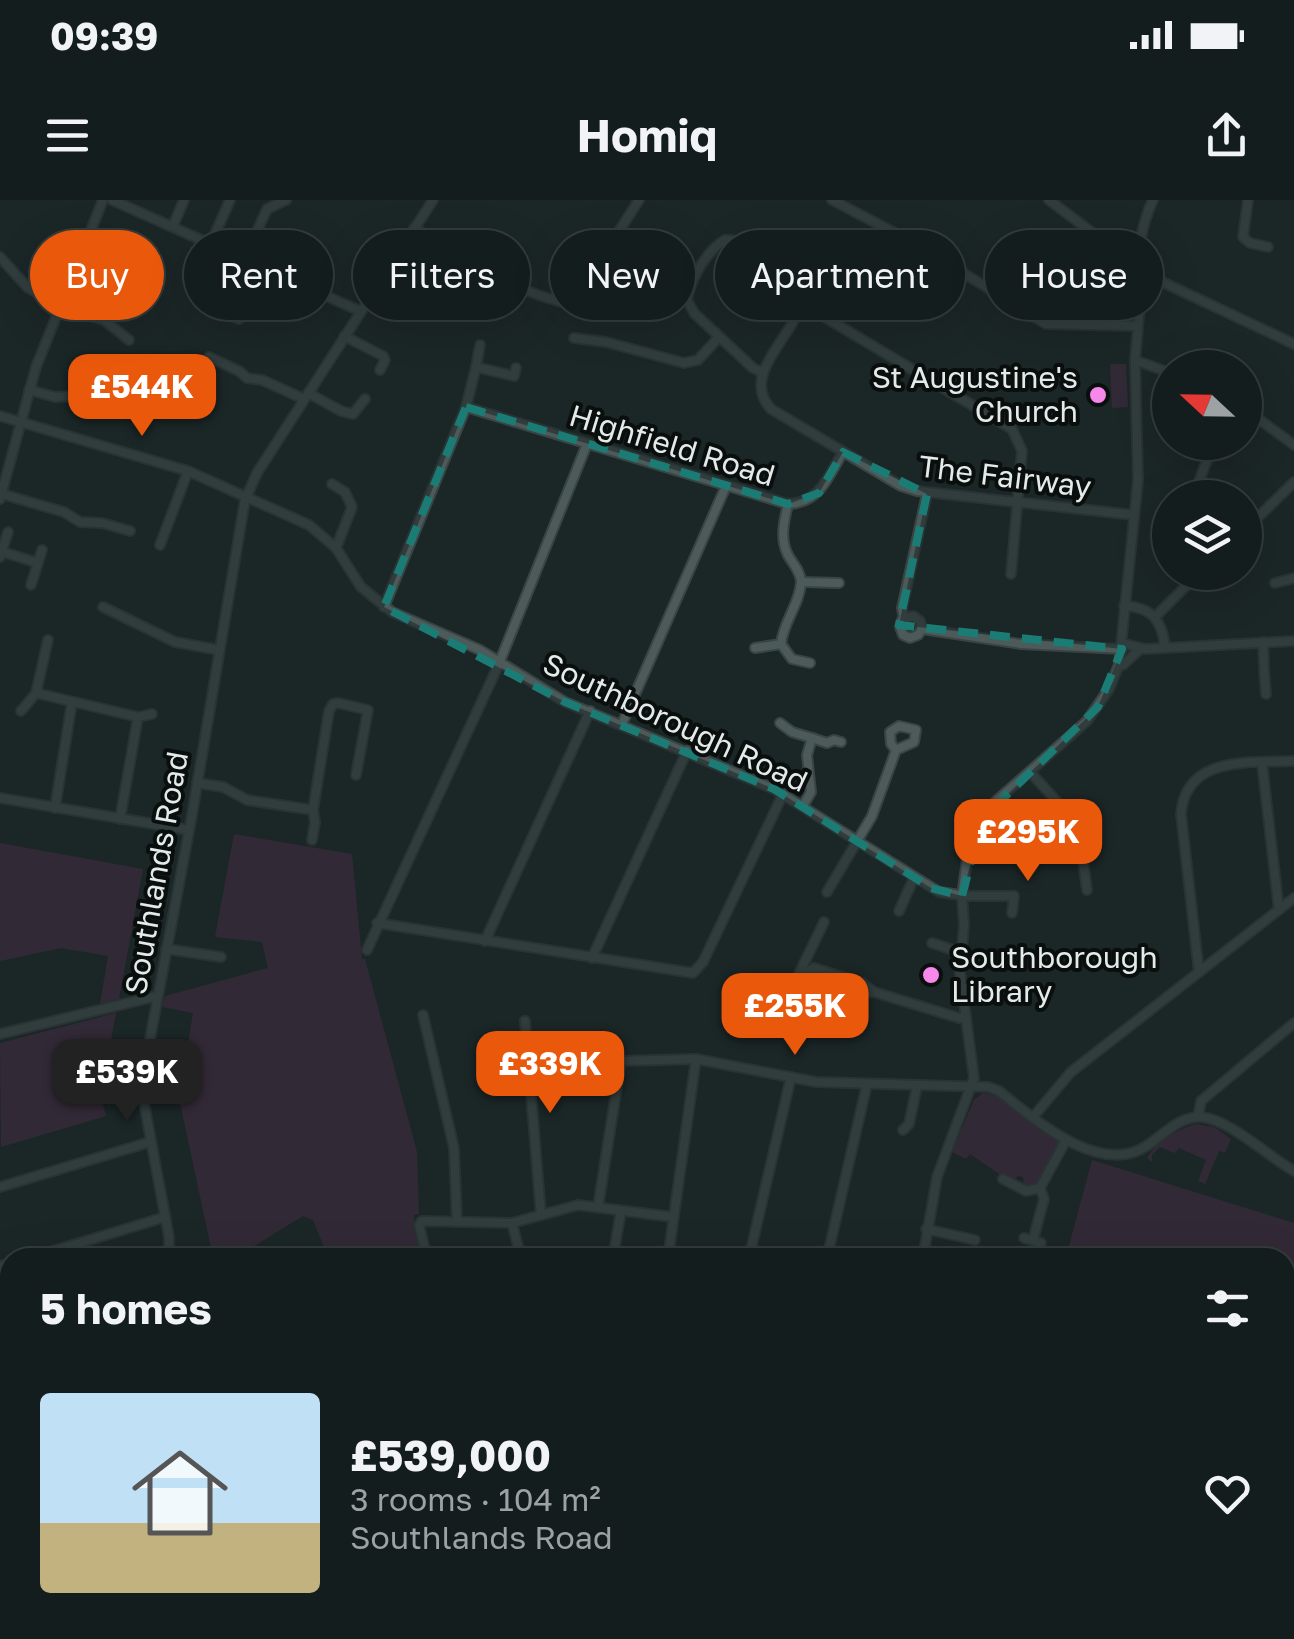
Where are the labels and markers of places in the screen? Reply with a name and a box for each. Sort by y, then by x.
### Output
pin: £544K [72,354,212,439]
place label: St Augustine's Church [872,359,1078,429]
marker: St Augustine's Church [1087,384,1109,406]
pin: £295K [958,799,1098,884]
place label: Southborough Library [951,939,1158,1009]
marker: Southborough Library [920,964,942,986]
pin: £255K [725,973,865,1058]
pin: £339K [480,1031,620,1116]
pin: £539K [57,1039,197,1124]

